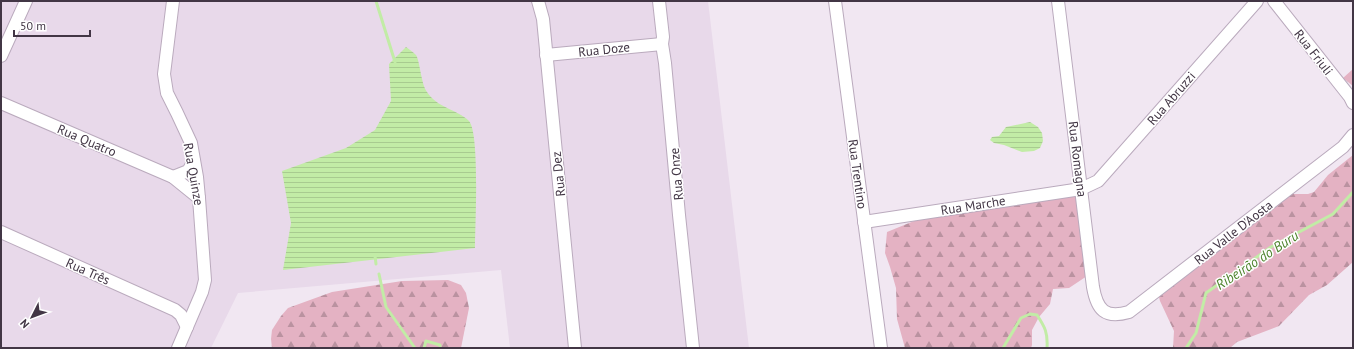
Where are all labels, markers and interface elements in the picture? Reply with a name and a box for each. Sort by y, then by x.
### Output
scale bar [14,12,90,38]
text: 50 m [20,18,46,33]
street label: Rua Friuli [1290,26,1337,79]
street label: Rua Doze [577,38,631,61]
street label: Rua Abruzzi [1144,68,1199,129]
street label: Rua Quatro [55,120,119,161]
street label: Rua Romagna [1064,120,1091,198]
street label: Rua Trentino [844,138,871,210]
street label: Rua Quinze [180,141,207,207]
street label: Rua Onze [666,147,687,201]
street label: Rua Dez [548,150,569,197]
street label: Rua Marche [940,192,1007,219]
street label: Rua Valle D'Aosta [1191,196,1276,268]
water label: Ribeirão do Buru [1212,226,1302,294]
street label: Rua Três [63,254,112,289]
north arrow [12,297,52,337]
text: N [17,316,32,331]

